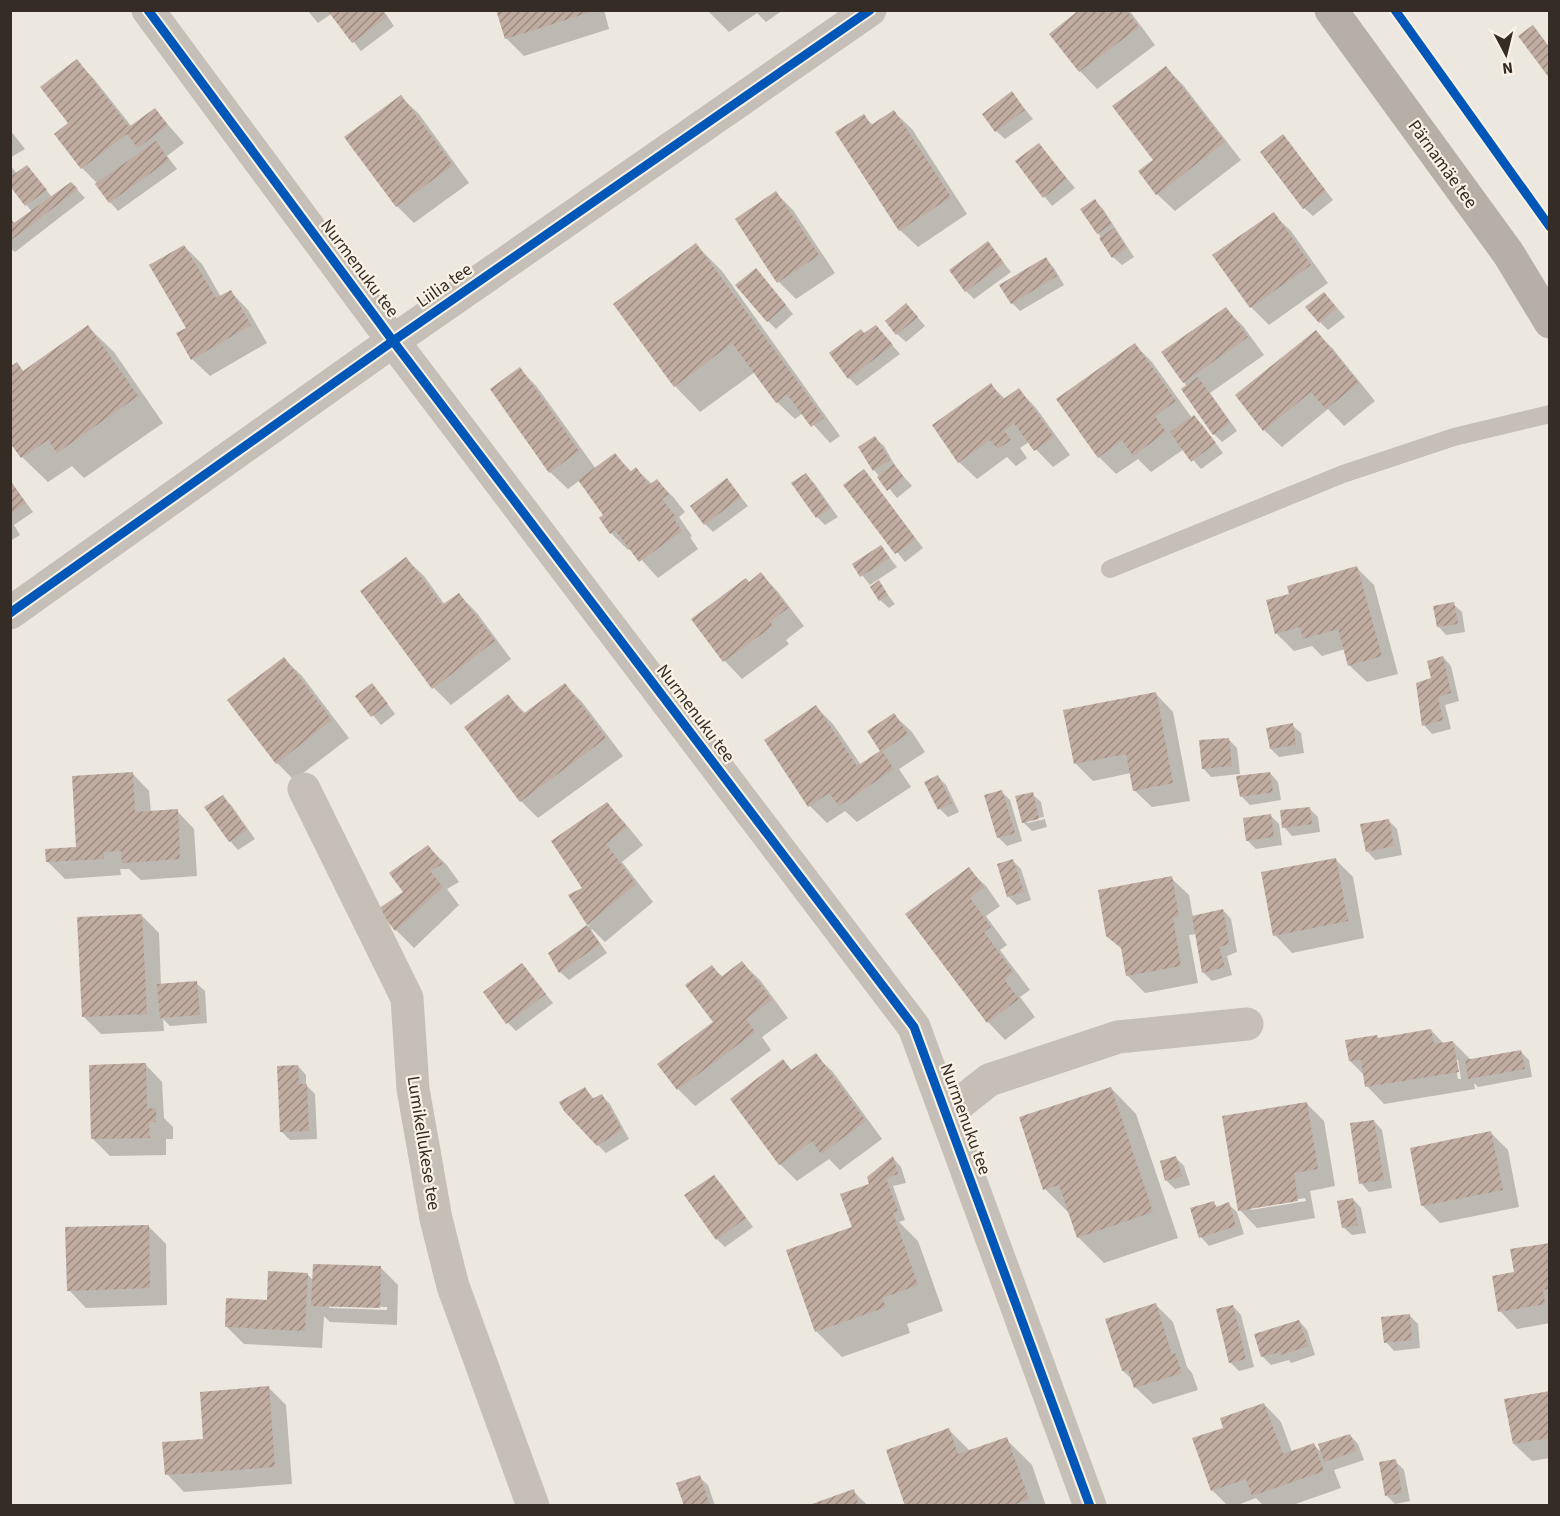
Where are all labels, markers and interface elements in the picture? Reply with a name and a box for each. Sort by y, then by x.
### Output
north arrow [1476,24,1536,84]
text: N [1501,56,1514,79]
street label: Pärnamäe tee [1402,115,1483,214]
street label: Nurmenuku tee [314,214,405,323]
street label: Liilia tee [411,257,477,314]
street label: Nurmenuku tee [650,659,741,768]
street label: Nurmenuku tee [934,1060,997,1178]
street label: Lumikellukese tee [401,1074,446,1212]

